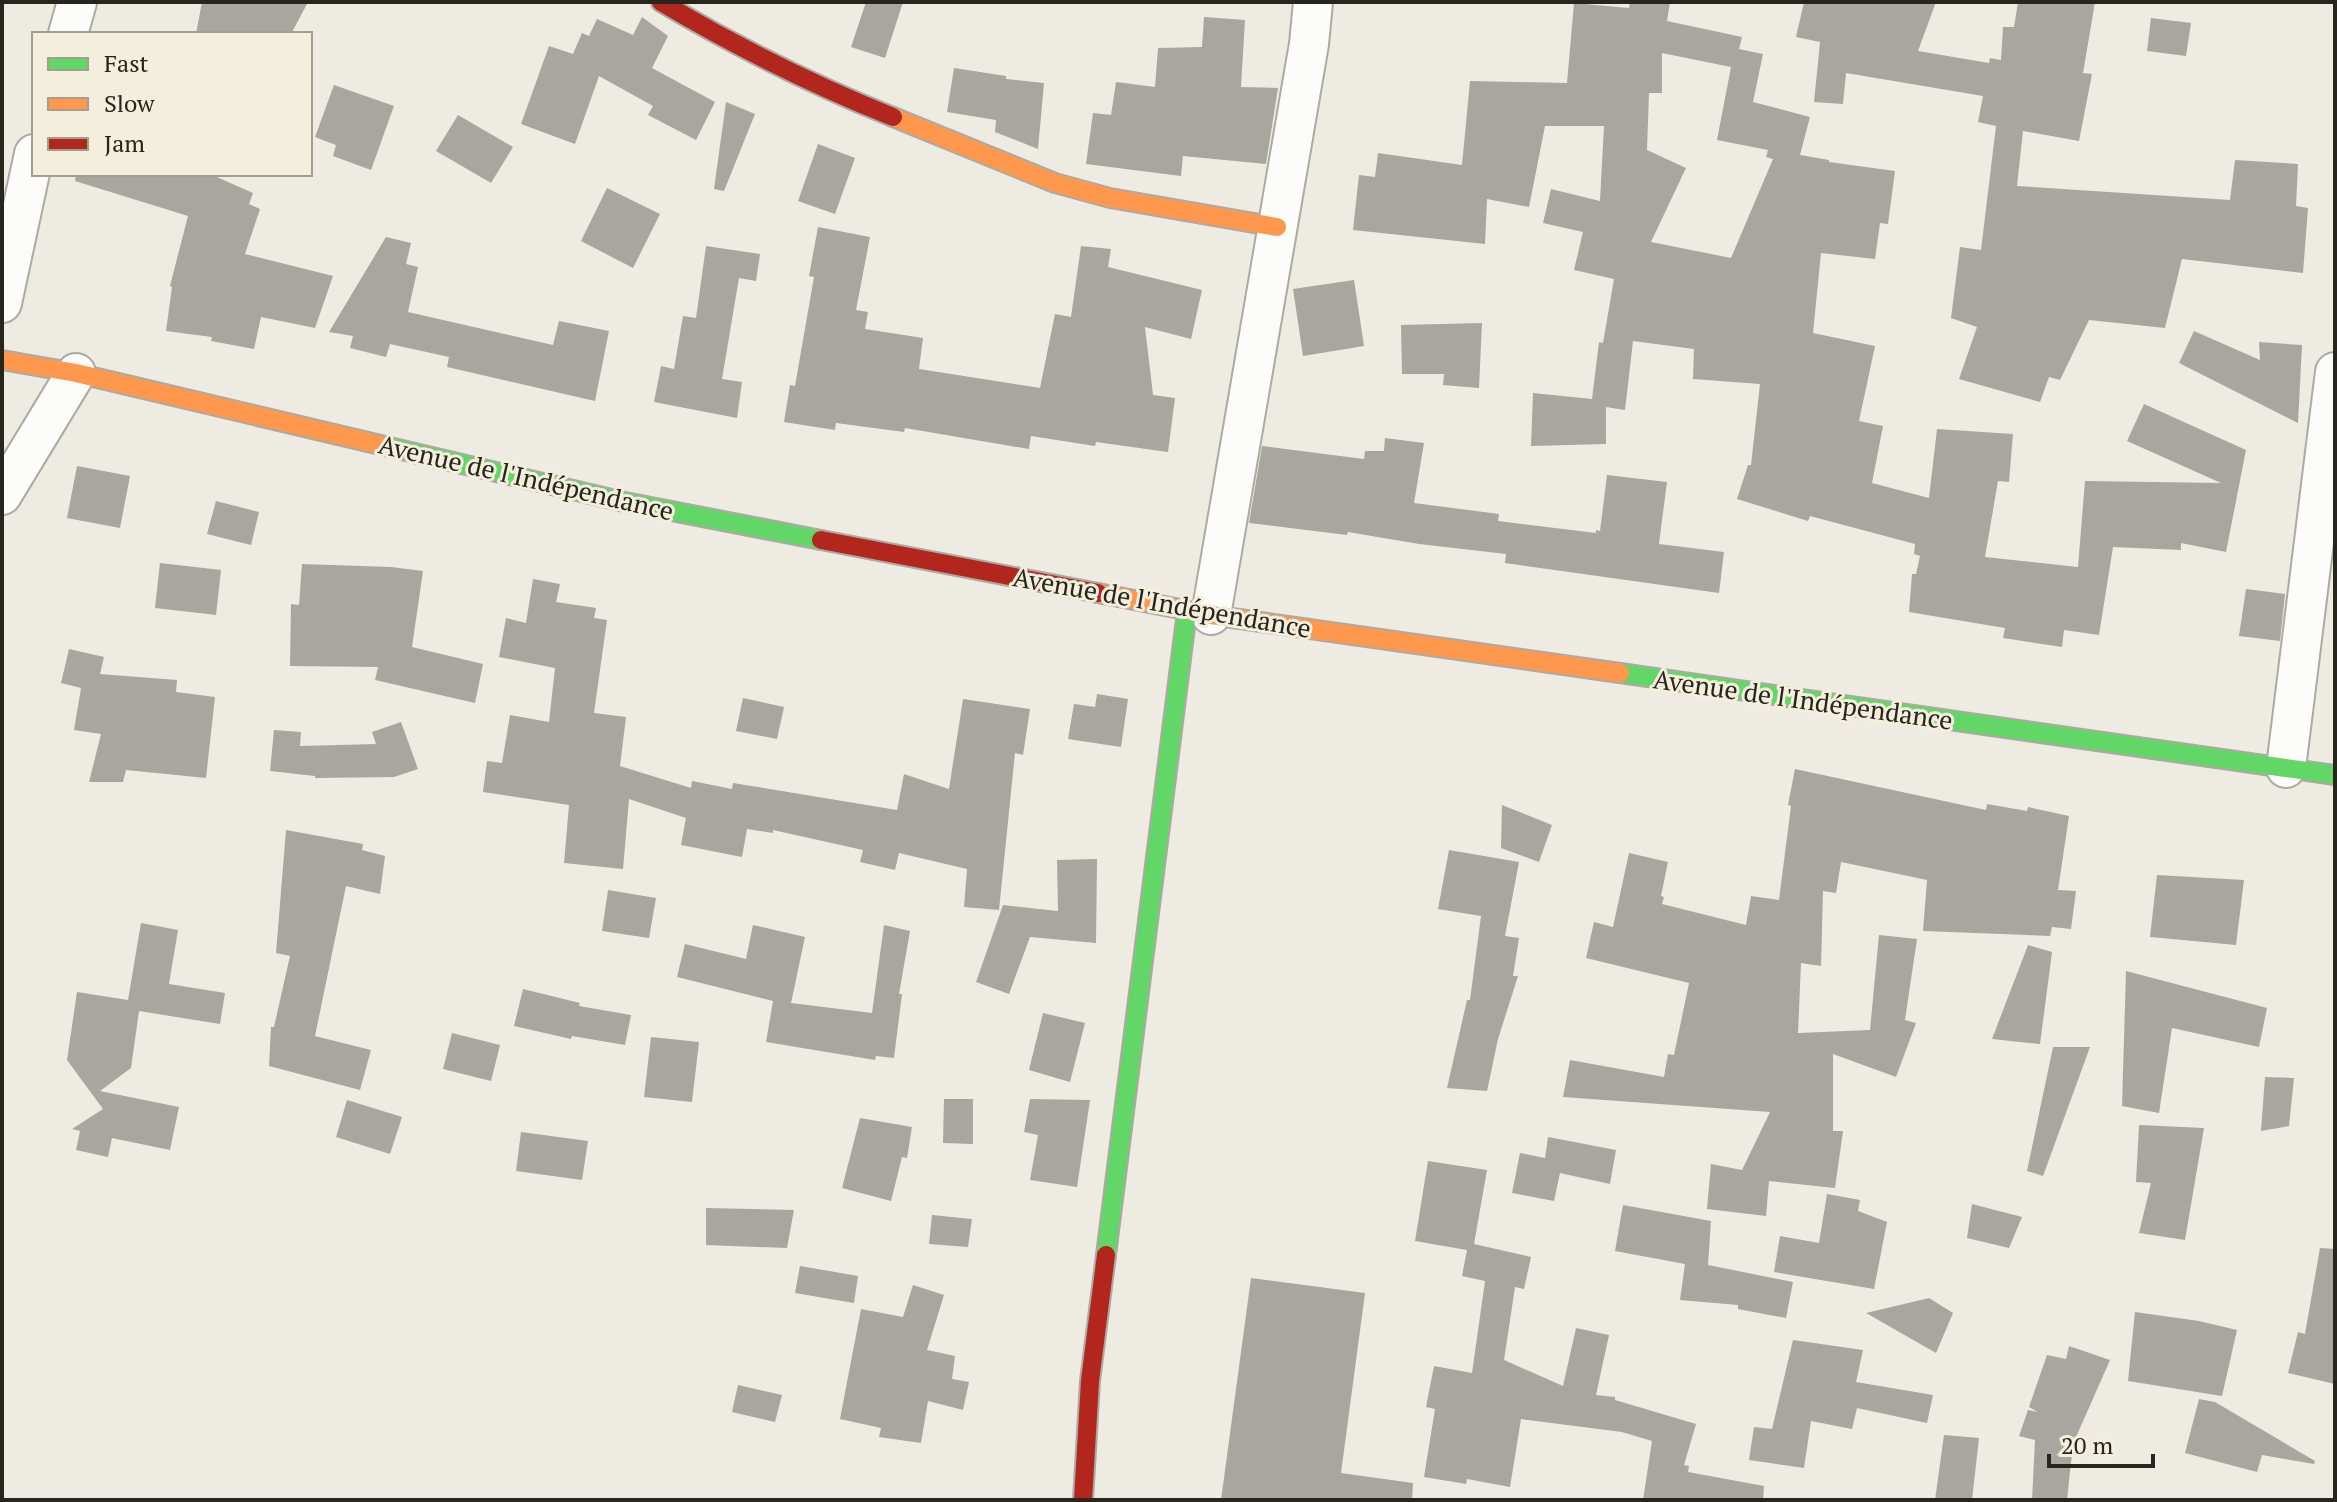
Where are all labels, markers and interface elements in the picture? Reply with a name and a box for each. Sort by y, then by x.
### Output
legend [32,32,312,176]
text: Fast [104,47,149,79]
text: Slow [104,87,155,119]
text: Jam [104,127,145,159]
street label: Avenue de l'Indépendance [375,426,677,528]
street label: Avenue de l'Indépendance [1011,559,1314,645]
street label: Avenue de l'Indépendance [1651,661,1955,737]
scale bar [2049,1418,2153,1468]
text: 20 m [2061,1429,2113,1461]

